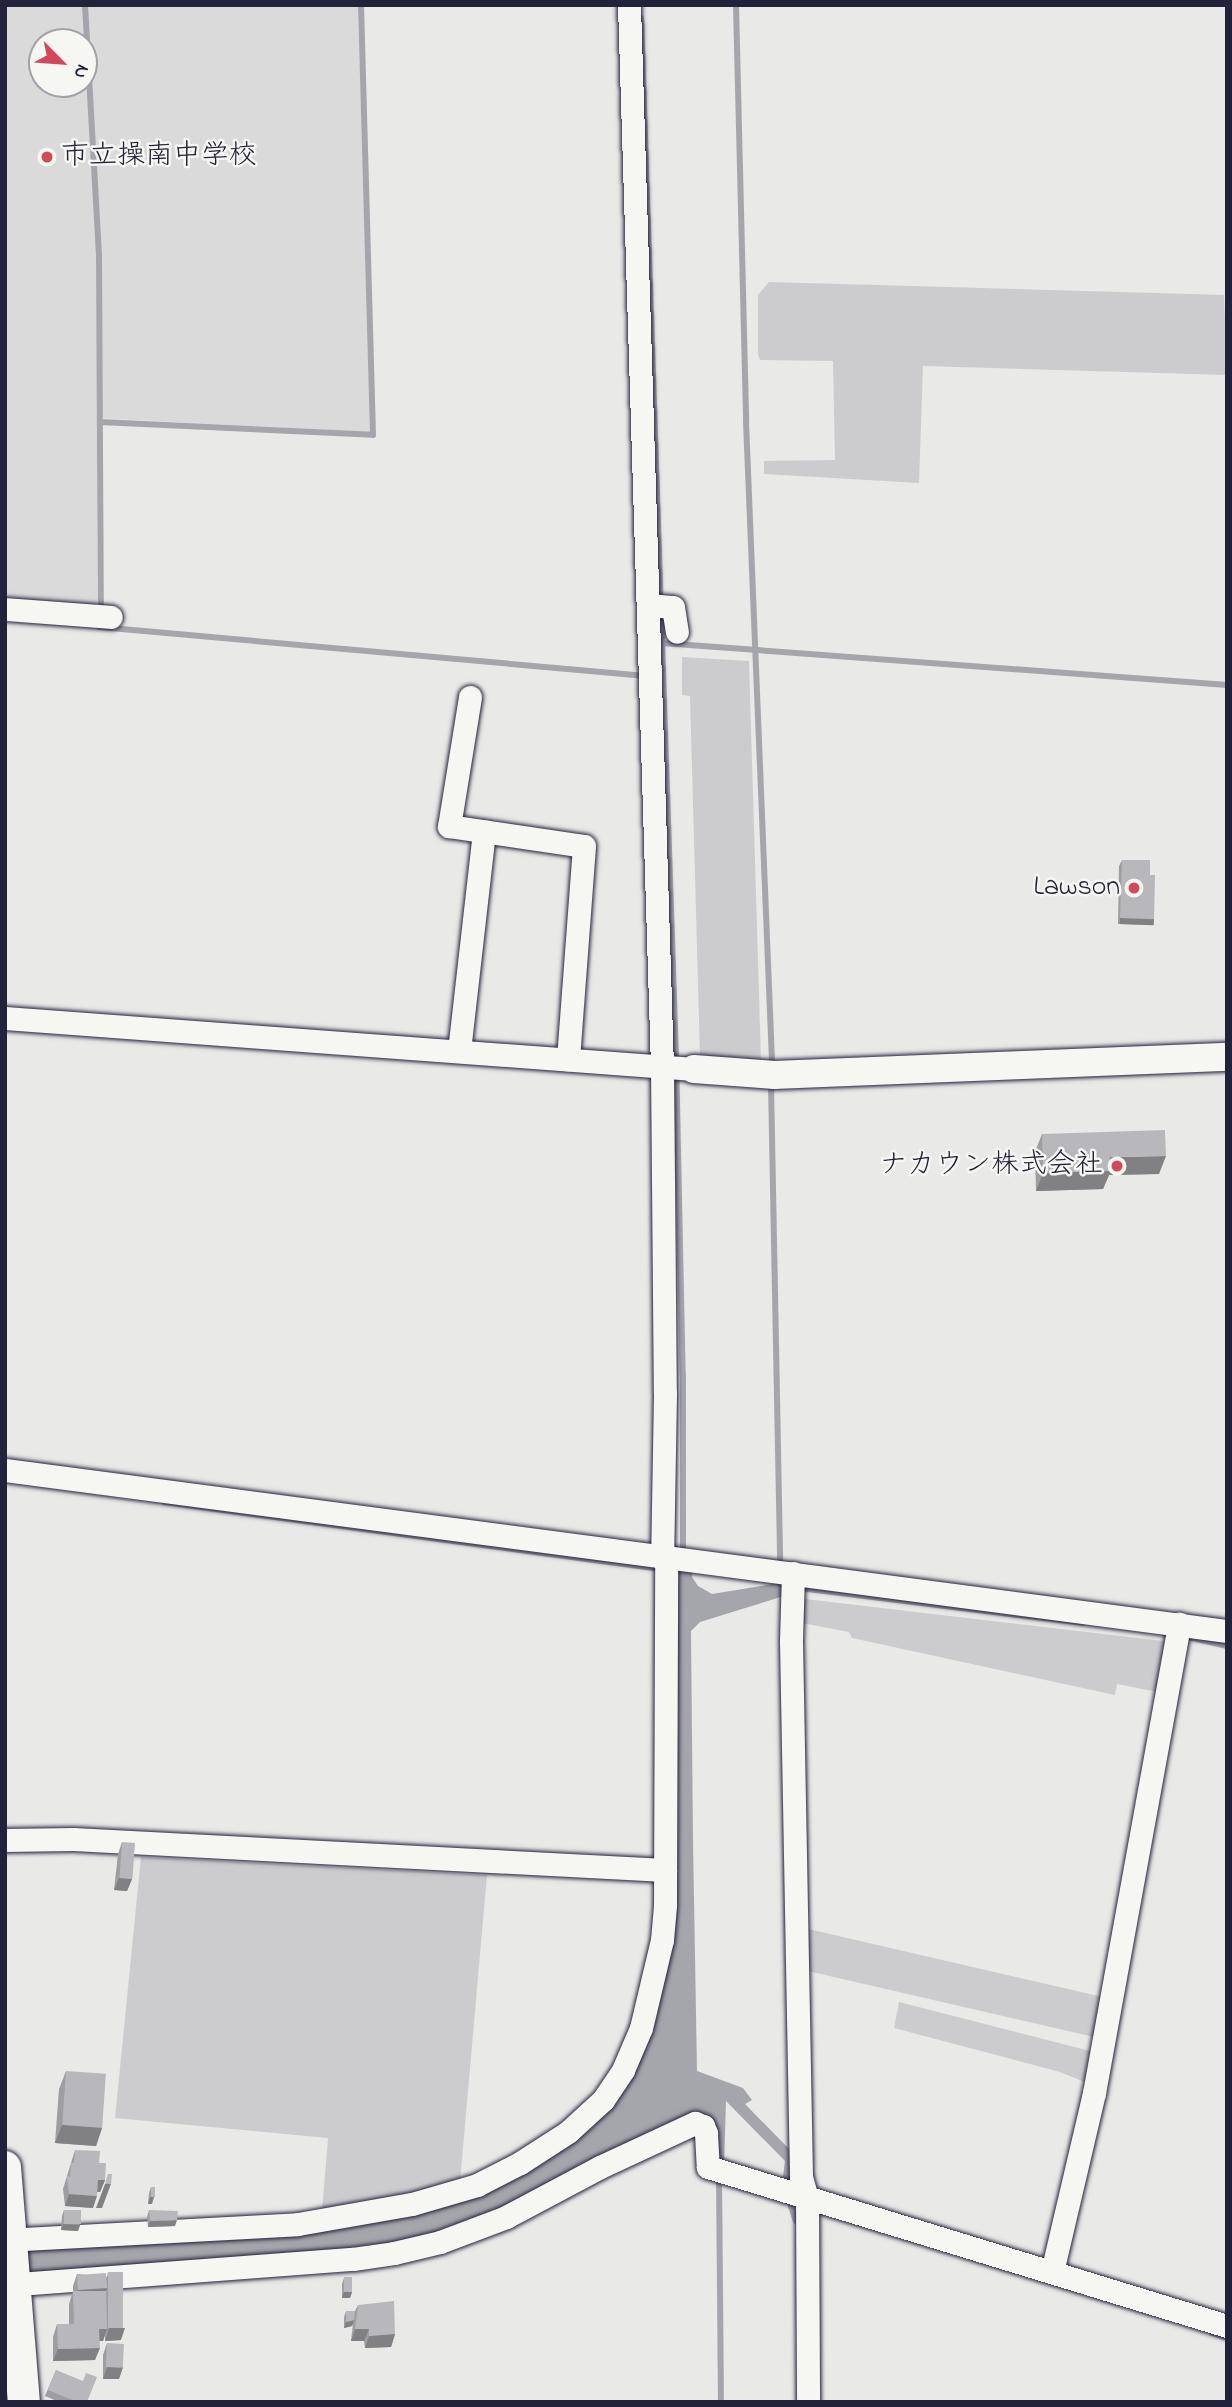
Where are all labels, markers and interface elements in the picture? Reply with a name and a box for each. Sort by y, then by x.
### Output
north arrow [28,28,98,98]
text: N [66,60,96,83]
place label: 市立操南中学校 [61,140,257,174]
marker: 市立操南中学校 [39,149,55,165]
place label: Lawson [1034,871,1120,905]
marker: Lawson [1126,880,1142,896]
place label: ナカウン株式会社 [879,1149,1103,1183]
marker: ナカウン株式会社 [1109,1158,1125,1174]

